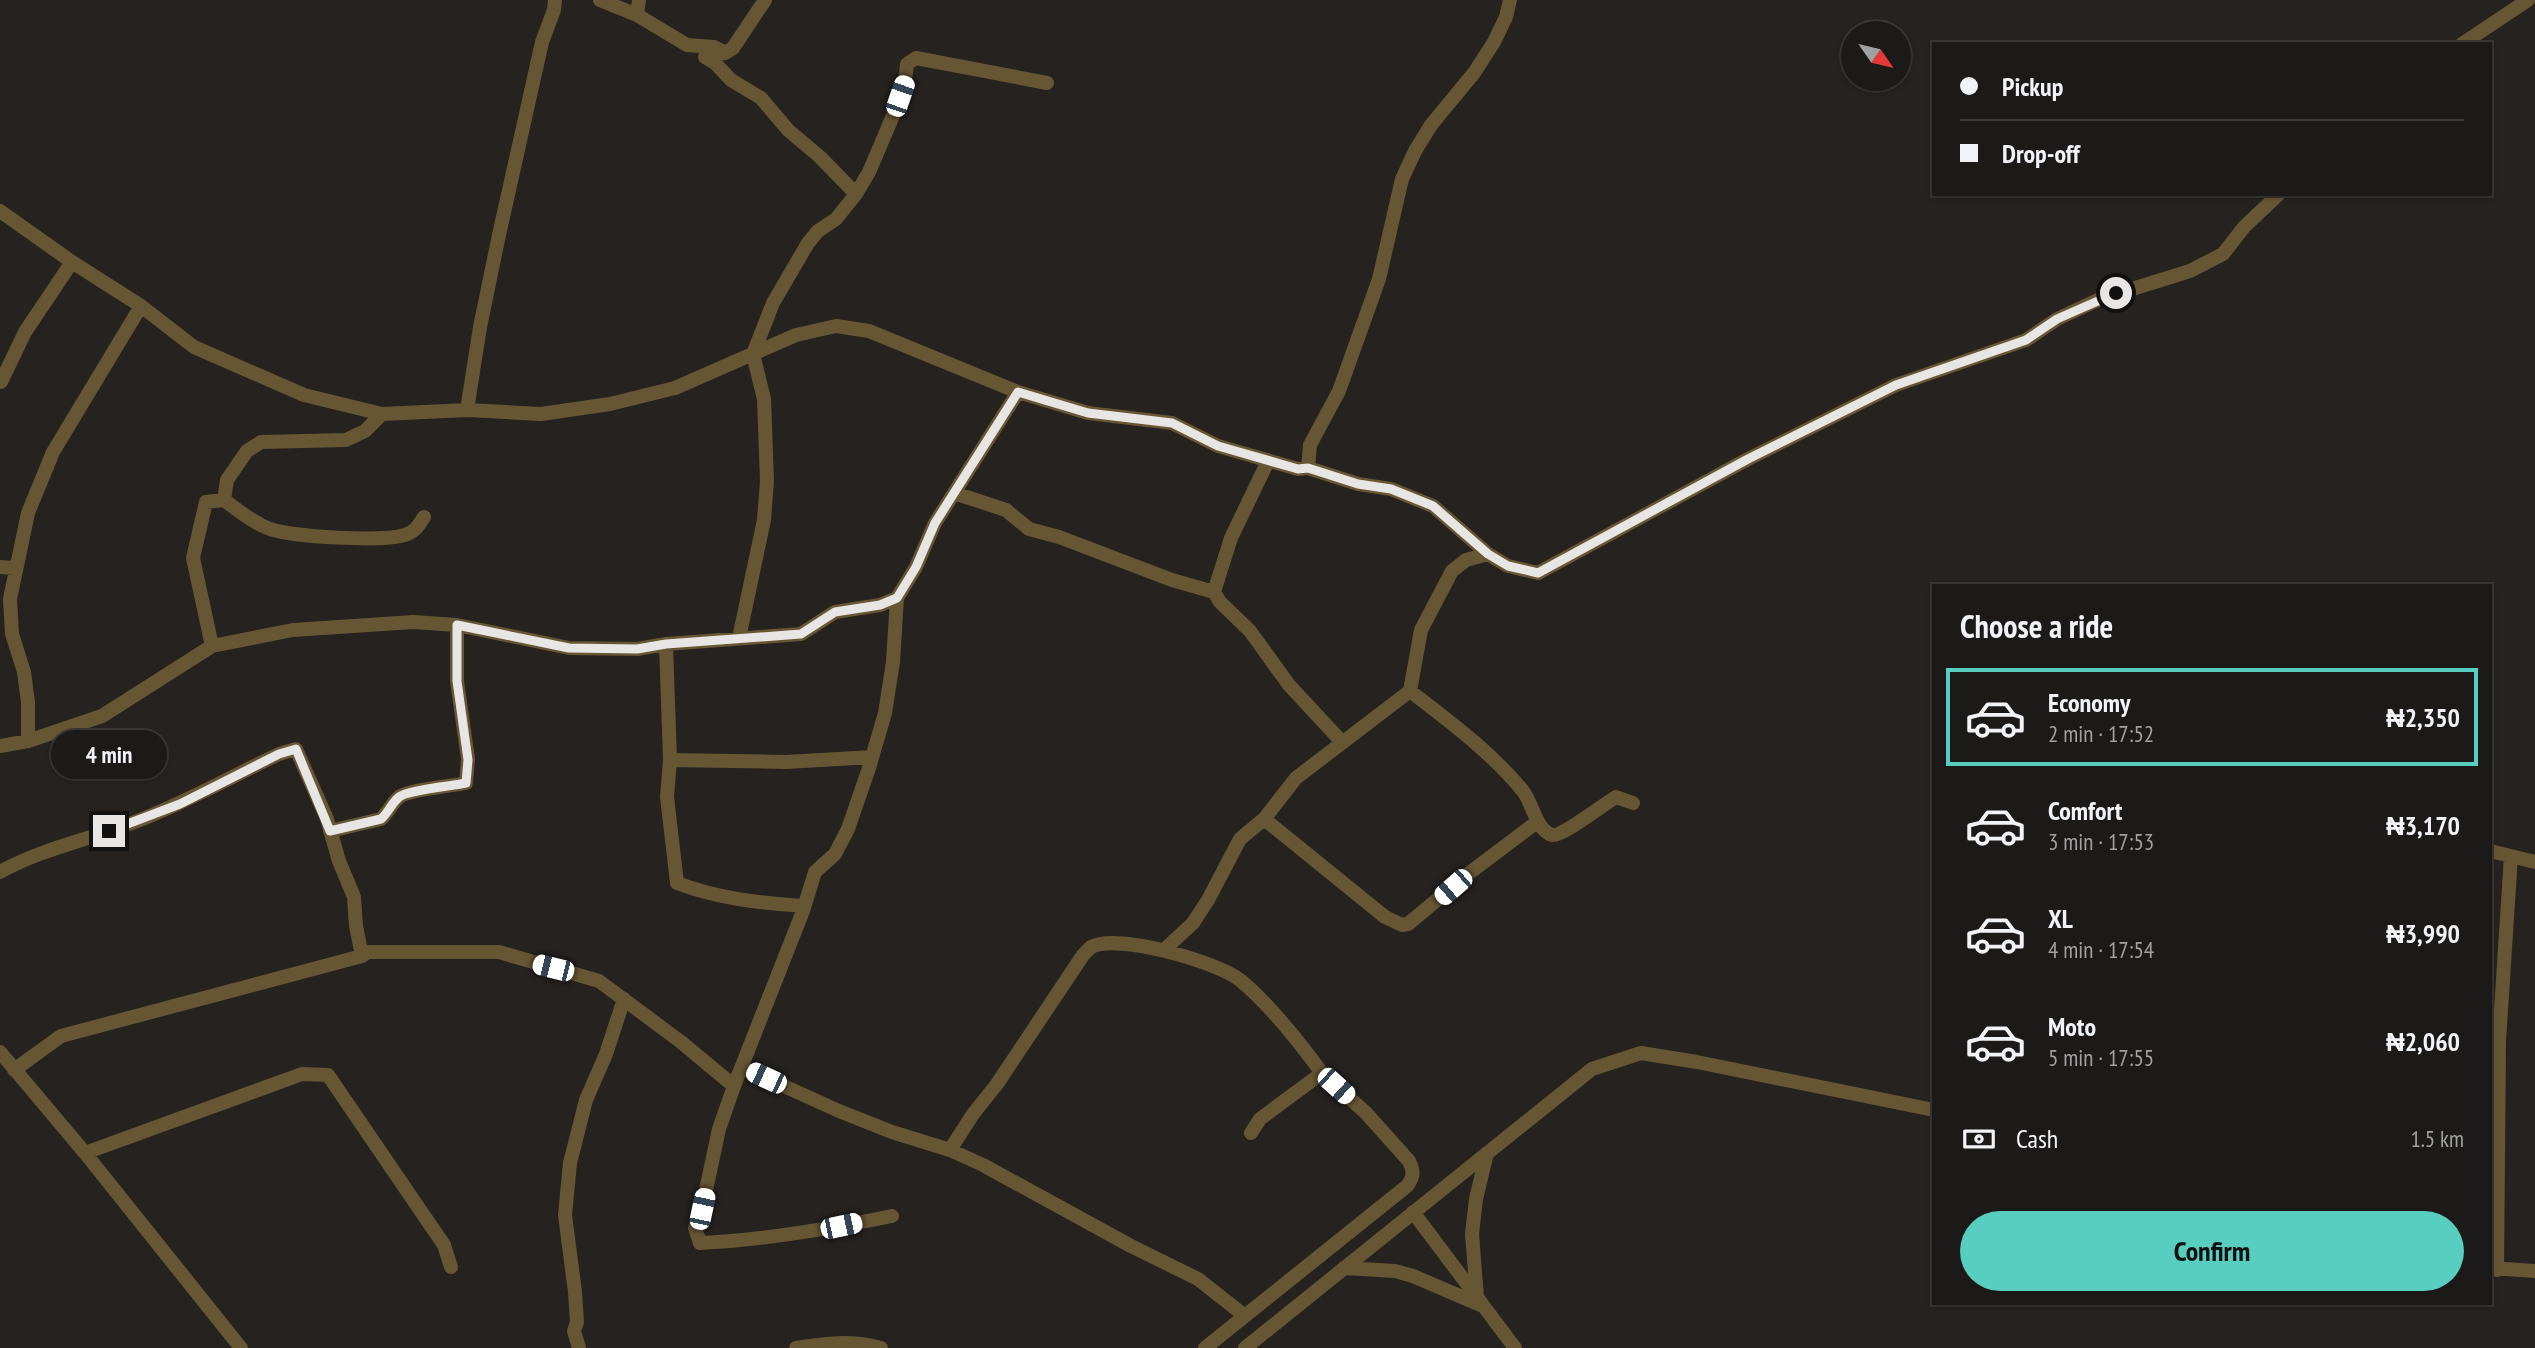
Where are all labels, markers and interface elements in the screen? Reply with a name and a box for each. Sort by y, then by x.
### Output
north arrow [1841,21,1911,91]
map controls [1841,21,1911,91]
text: Pickup [2002,70,2063,103]
car [884,73,917,119]
text: Drop-off [2002,137,2080,170]
route start [2100,277,2132,309]
text: Choose a ride [1960,605,2113,647]
icon: car [1964,686,2027,749]
text: Economy [2048,686,2130,719]
text: ₦2,350 [2386,701,2460,734]
text: 2 min · 17:52 [2048,719,2154,748]
callout: 4 min [51,730,167,778]
text: 4 min [86,740,132,769]
icon: car [1964,794,2027,857]
text: Comfort [2048,794,2122,827]
text: ₦3,170 [2386,809,2460,842]
route end [93,815,125,847]
text: 3 min · 17:53 [2048,827,2154,856]
car [1431,865,1476,909]
icon: car [1964,902,2027,965]
text: XL [2048,902,2073,935]
text: ₦3,990 [2386,917,2460,950]
text: 4 min · 17:54 [2048,935,2154,964]
car [531,953,576,983]
icon: car [1964,1010,2027,1073]
text: Moto [2048,1010,2096,1043]
text: ₦2,060 [2386,1025,2460,1058]
text: 5 min · 17:55 [2048,1043,2154,1072]
car [743,1060,790,1096]
car [1314,1064,1359,1108]
icon: cash [1960,1120,1998,1158]
text: Cash [2016,1122,2058,1155]
text: 1.5 km [2410,1124,2464,1153]
car [688,1186,717,1232]
car [819,1211,864,1241]
button: Confirm [1960,1211,2464,1291]

